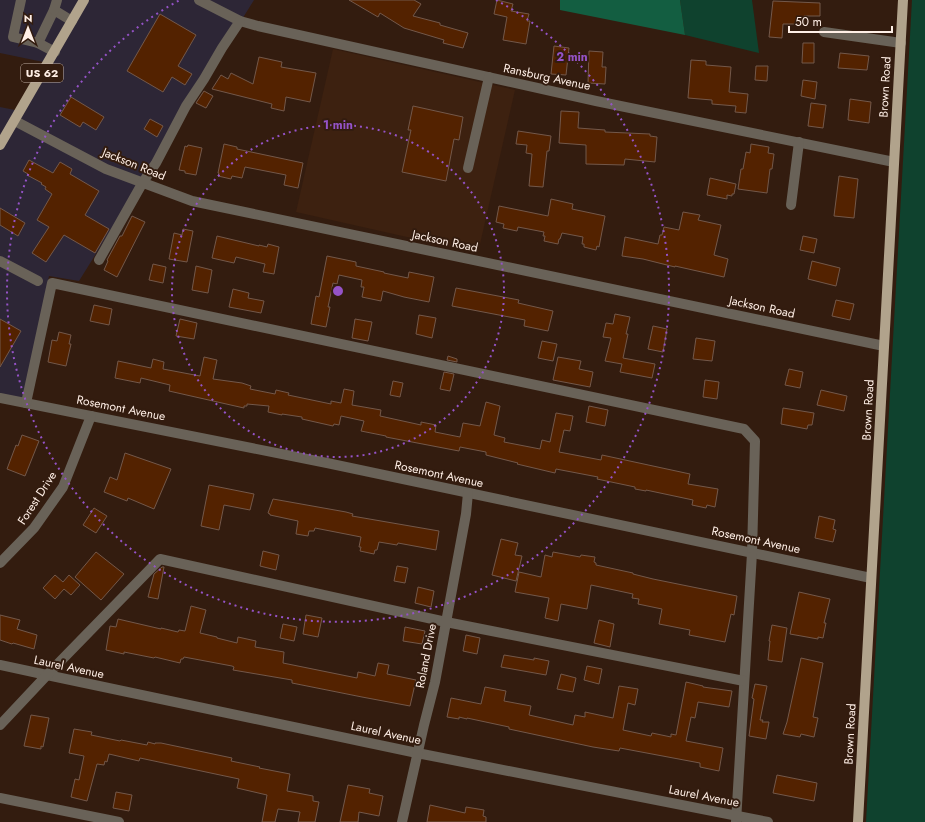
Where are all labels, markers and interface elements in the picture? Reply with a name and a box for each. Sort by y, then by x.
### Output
north arrow [8,8,48,48]
scale bar [789,8,892,34]
text: N [24,10,32,26]
text: 50 m [795,13,822,31]
text: 2 min [556,48,588,66]
street label: Brown Road [874,56,896,118]
street label: Ransburg Avenue [502,59,592,95]
road number: US 62 [21,64,63,82]
text: 1 min [323,116,353,134]
street label: Jackson Road [98,142,168,185]
street label: Jackson Road [408,225,480,257]
centre of rings [331,284,345,298]
street label: Jackson Road [725,291,797,323]
street label: Brown Road [857,379,879,441]
street label: Rosemont Avenue [75,391,167,425]
street label: Rosemont Avenue [393,456,485,492]
street label: Forest Drive [13,468,61,528]
street label: Rosemont Avenue [710,522,802,558]
street label: Roland Drive [411,622,441,690]
street label: Laurel Avenue [32,651,106,683]
street label: Brown Road [839,703,861,765]
street label: Laurel Avenue [349,717,423,749]
street label: Laurel Avenue [667,780,741,812]

